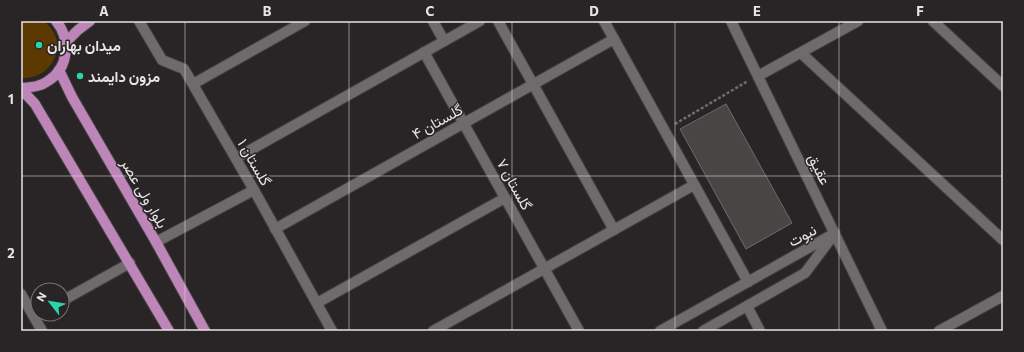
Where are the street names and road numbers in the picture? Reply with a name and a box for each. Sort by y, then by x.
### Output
street label: گلستان ۴ [408,100,466,143]
street label: گلستان ۱ [234,135,276,189]
street label: عقیق [803,151,835,188]
street label: بلوار ولی عصر [116,154,172,232]
street label: گلستان ۷ [493,155,537,213]
street label: نبوت [785,220,820,251]

